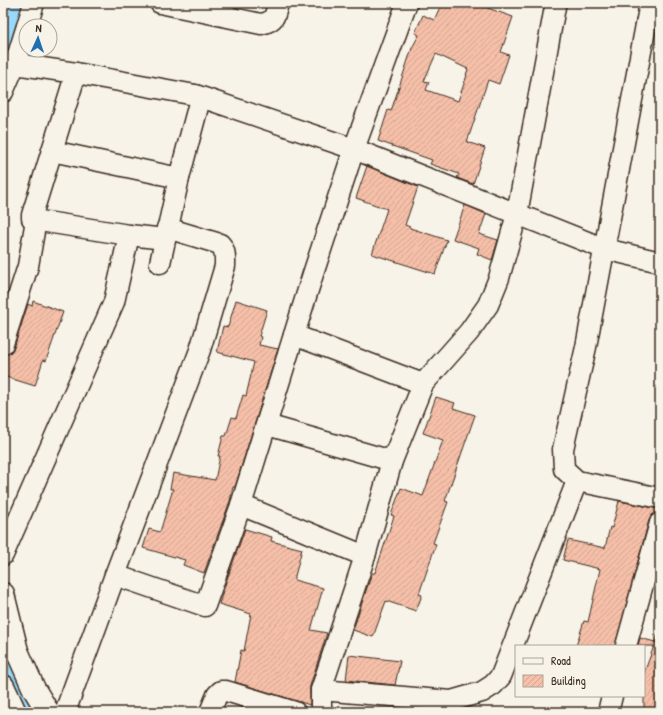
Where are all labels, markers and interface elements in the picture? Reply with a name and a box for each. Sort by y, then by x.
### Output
north arrow [18,18,58,58]
text: N [35,21,42,35]
legend [515,645,645,697]
text: Road [551,652,571,669]
text: Building [551,672,586,689]

